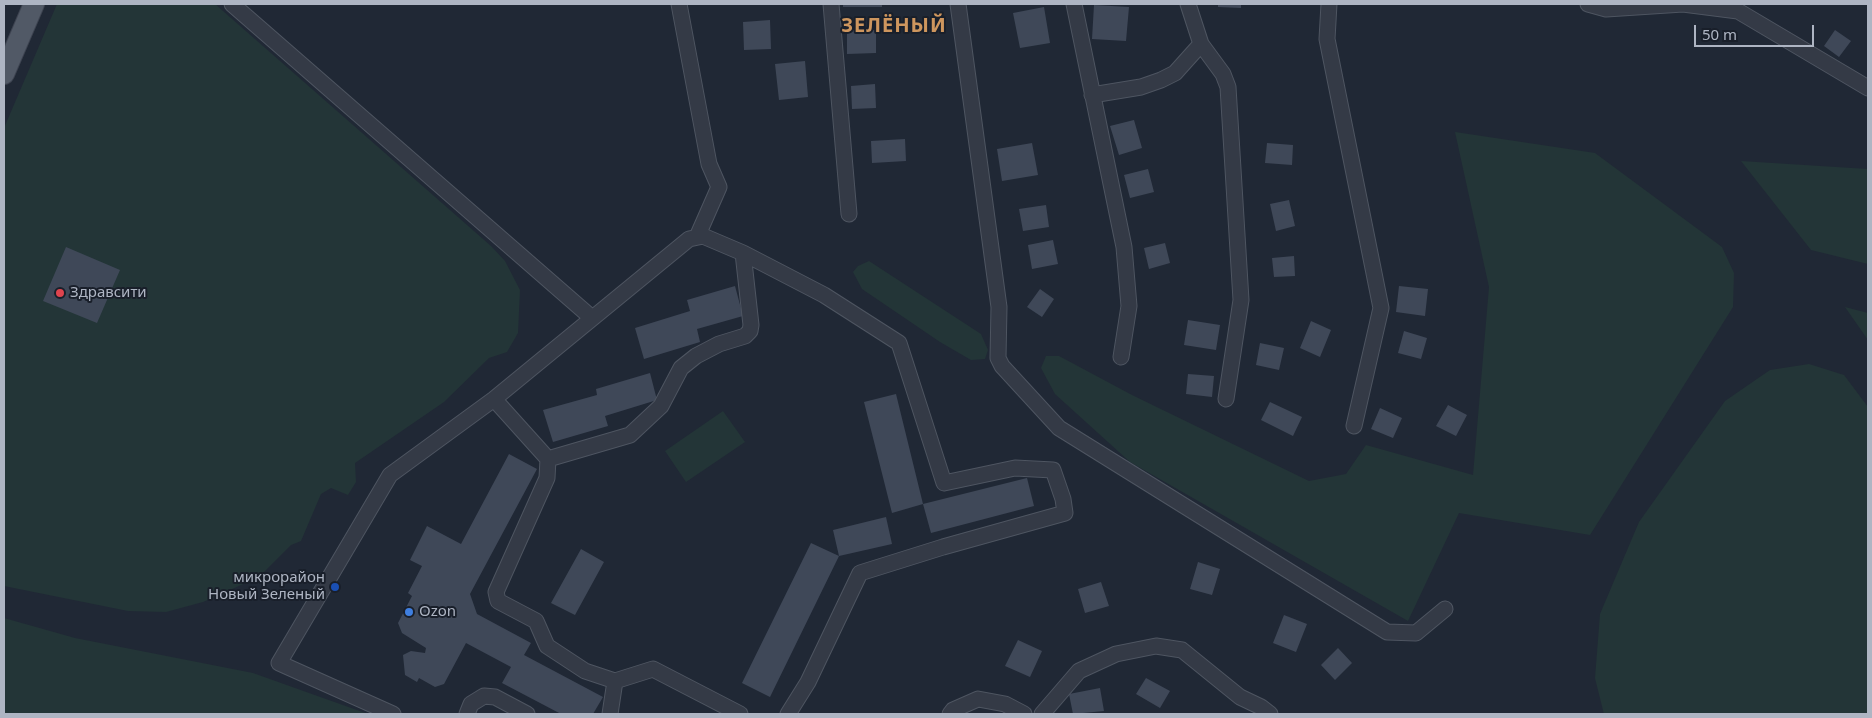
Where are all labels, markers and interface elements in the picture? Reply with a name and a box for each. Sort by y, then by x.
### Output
district label: ЗЕЛЁНЫЙ [840,14,948,38]
scale bar [1697,15,1817,47]
text: 50 m [1702,24,1737,44]
place label: Здравсити [70,284,147,302]
marker: Здравсити [54,287,66,299]
place label: микрорайон Новый Зеленый [208,569,325,604]
marker: микрорайон Новый Зеленый [329,581,341,593]
place label: Ozon [419,603,456,621]
marker: Ozon [403,606,415,618]

